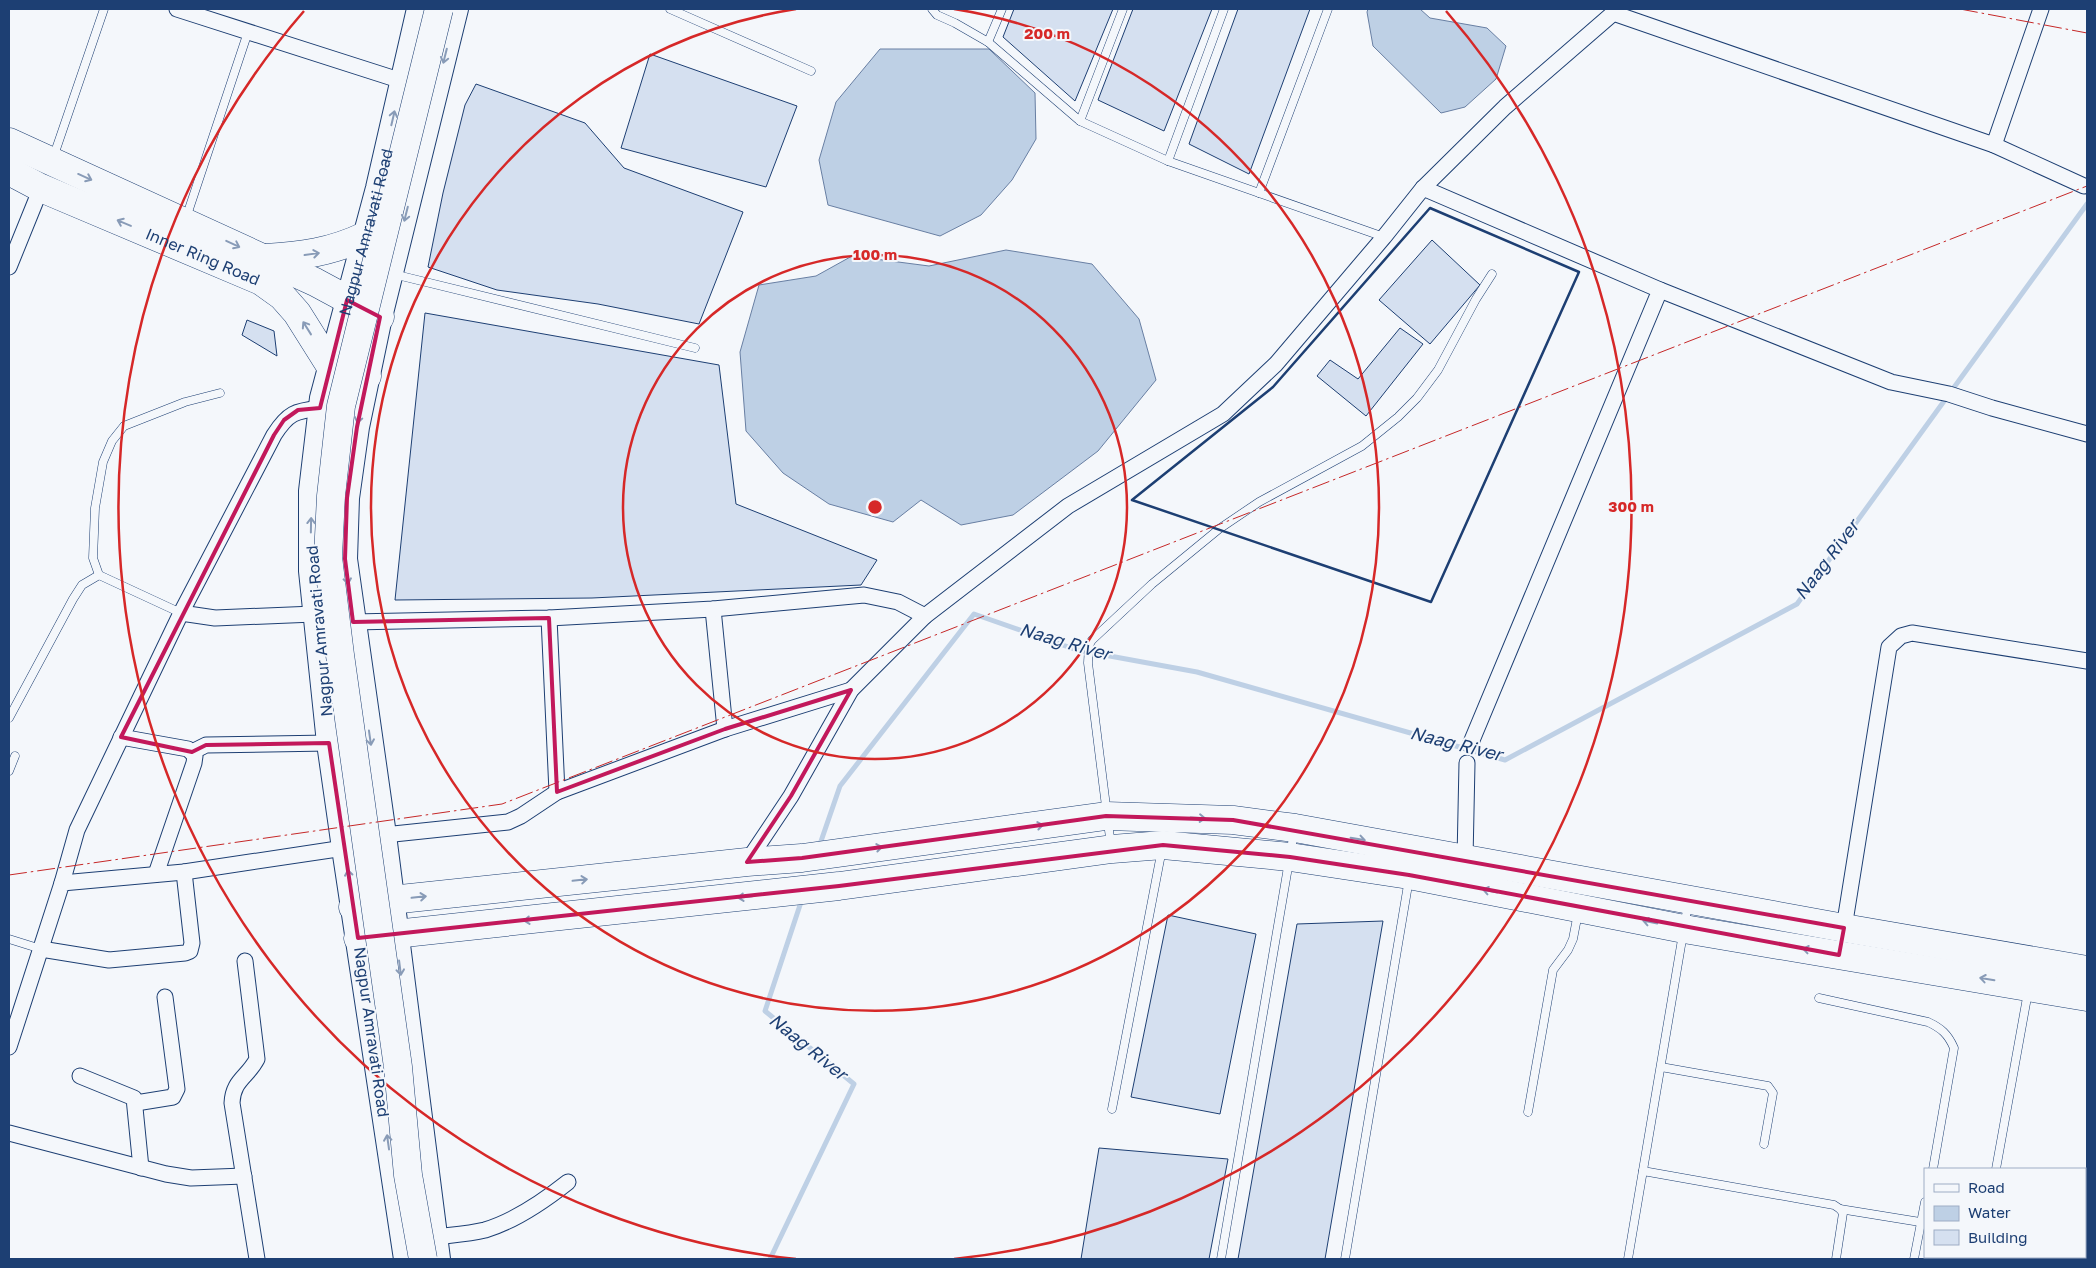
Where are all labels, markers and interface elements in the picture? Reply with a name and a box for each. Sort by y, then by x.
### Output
text: 200 m [1024,24,1070,42]
one-way arrow [439,48,449,64]
one-way arrow [389,110,398,126]
street label: Nagpur Amravati Road [334,146,397,318]
one-way arrow [77,173,92,183]
one-way arrow [401,205,410,221]
one-way arrow [117,217,132,227]
street label: Inner Ring Road [143,223,263,289]
one-way arrow [225,240,240,249]
text: 100 m [853,245,897,263]
one-way arrow [304,248,320,258]
one-way arrow [301,321,311,335]
one-way arrow [354,407,363,423]
text: 300 m [1608,497,1654,515]
centre of rings [866,498,884,516]
water label: Naag River [1789,513,1865,603]
one-way arrow [306,517,316,533]
street label: Nagpur Amravati Road [302,545,336,717]
one-way arrow [342,569,352,585]
water label: Naag River [1017,618,1116,665]
water label: Naag River [1408,721,1507,766]
one-way arrow [365,730,375,746]
one-way arrow [1189,813,1205,823]
one-way arrow [1027,821,1043,831]
one-way arrow [1350,835,1366,845]
one-way arrow [866,843,882,853]
one-way arrow [343,870,353,886]
one-way arrow [572,875,588,885]
one-way arrow [1483,885,1499,895]
one-way arrow [410,892,426,902]
one-way arrow [737,892,753,902]
one-way arrow [523,915,539,925]
one-way arrow [1642,917,1658,927]
one-way arrow [1802,945,1818,955]
street label: Nagpur Amravati Road [350,946,394,1118]
one-way arrow [395,960,405,976]
one-way arrow [1980,974,1996,984]
water label: Naag River [765,1008,854,1086]
one-way arrow [383,1134,393,1150]
legend [1924,1168,2086,1258]
text: Road [1968,1178,2005,1196]
text: Water [1968,1203,2011,1221]
text: Building [1968,1228,2028,1246]

